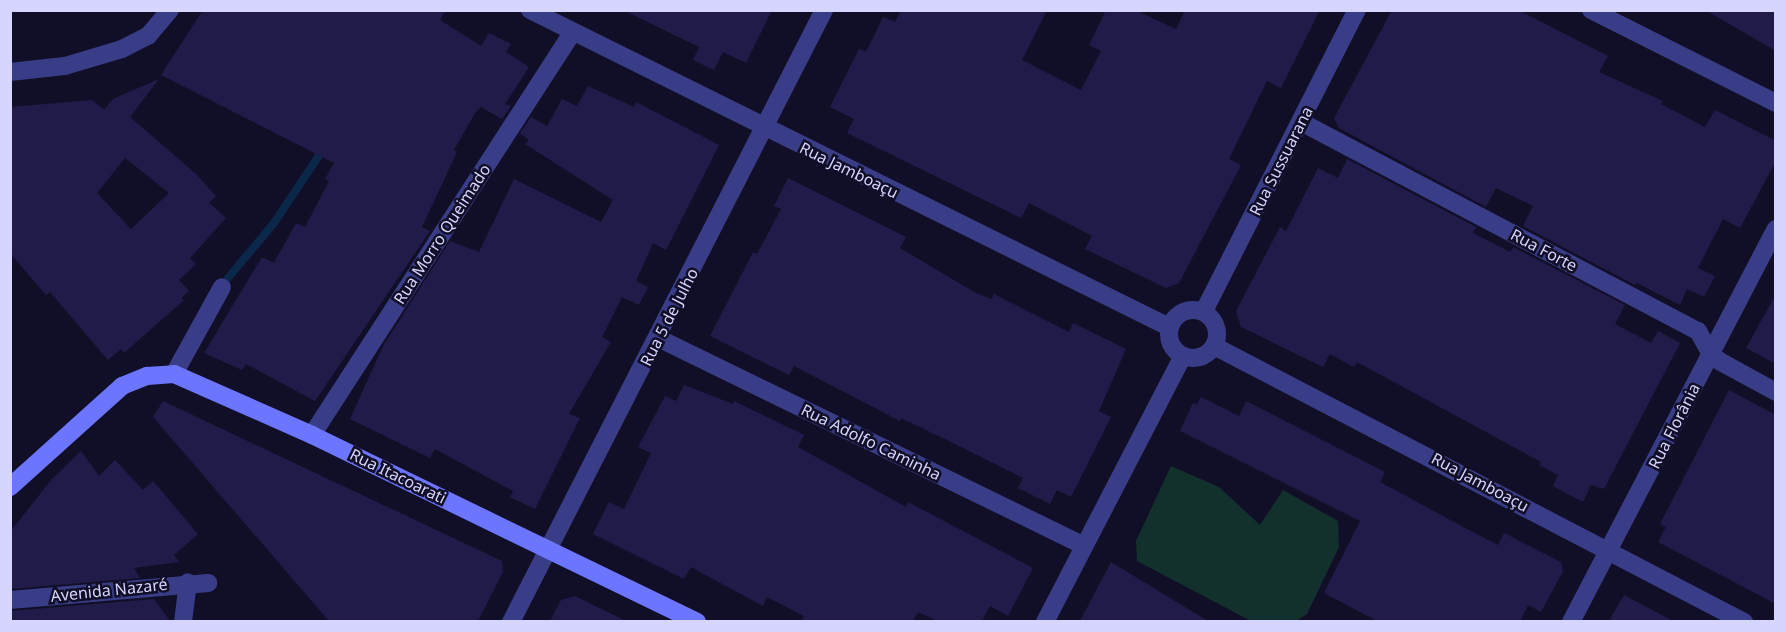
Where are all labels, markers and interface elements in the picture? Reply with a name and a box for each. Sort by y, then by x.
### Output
street label: Rua Sussuarana [1245,103,1317,219]
street label: Rua Jamboaçu [797,138,901,202]
street label: Rua Morro Queimado [390,160,494,308]
street label: Rua Forte [1508,225,1580,275]
street label: Rua 5 de Julho [636,265,702,369]
street label: Rua Florânia [1644,380,1704,472]
street label: Rua Adolfo Caminha [798,400,944,484]
street label: Rua Itacoarati [347,444,449,508]
street label: Rua Jamboaçu [1428,448,1532,516]
street label: Avenida Nazaré [50,574,168,606]

